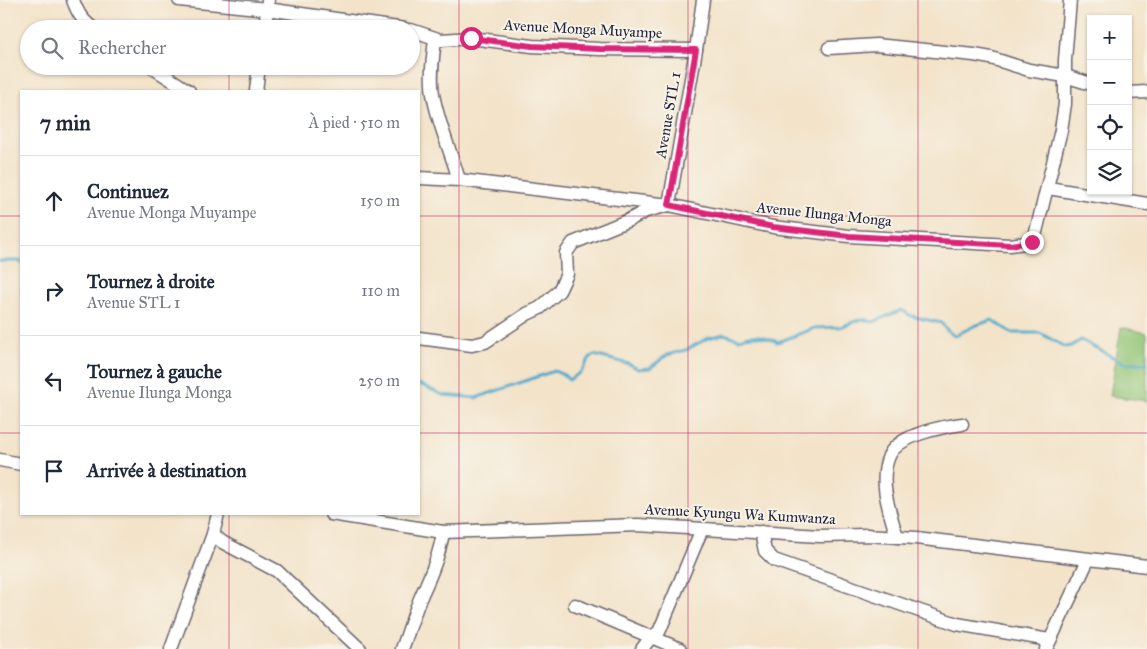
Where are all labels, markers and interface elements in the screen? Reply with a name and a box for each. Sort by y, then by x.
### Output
map controls [1087,15,1132,195]
button: + [1087,15,1132,60]
street label: Avenue Monga Muyampe [502,16,663,42]
search box [20,20,420,75]
route start [460,27,483,50]
icon: search [38,34,66,62]
text: Rechercher [78,36,166,59]
button: − [1087,60,1132,105]
street label: Avenue STL 1 [651,70,684,161]
button: locate [1087,105,1132,150]
text: 7 min [40,110,91,136]
text: À pied · 510 m [308,113,400,132]
button: layers [1087,150,1132,195]
text: Continuez [87,180,169,203]
icon: ahead [40,187,68,215]
text: 150 m [360,191,400,210]
street label: Avenue Ilunga Monga [755,198,893,230]
text: Avenue Monga Muyampe [87,203,256,222]
route end [1021,231,1044,254]
text: Tournez à droite [87,270,215,293]
icon: right [40,277,68,305]
text: 110 m [361,281,400,300]
text: Avenue STL 1 [87,293,180,312]
text: Tournez à gauche [87,360,222,383]
icon: left [40,367,68,395]
text: 250 m [359,371,400,390]
text: Avenue Ilunga Monga [87,383,232,402]
icon: arrive [40,457,68,485]
text: Arrivée à destination [87,459,246,482]
street label: Avenue Kyungu Wa Kumwanza [643,500,837,528]

